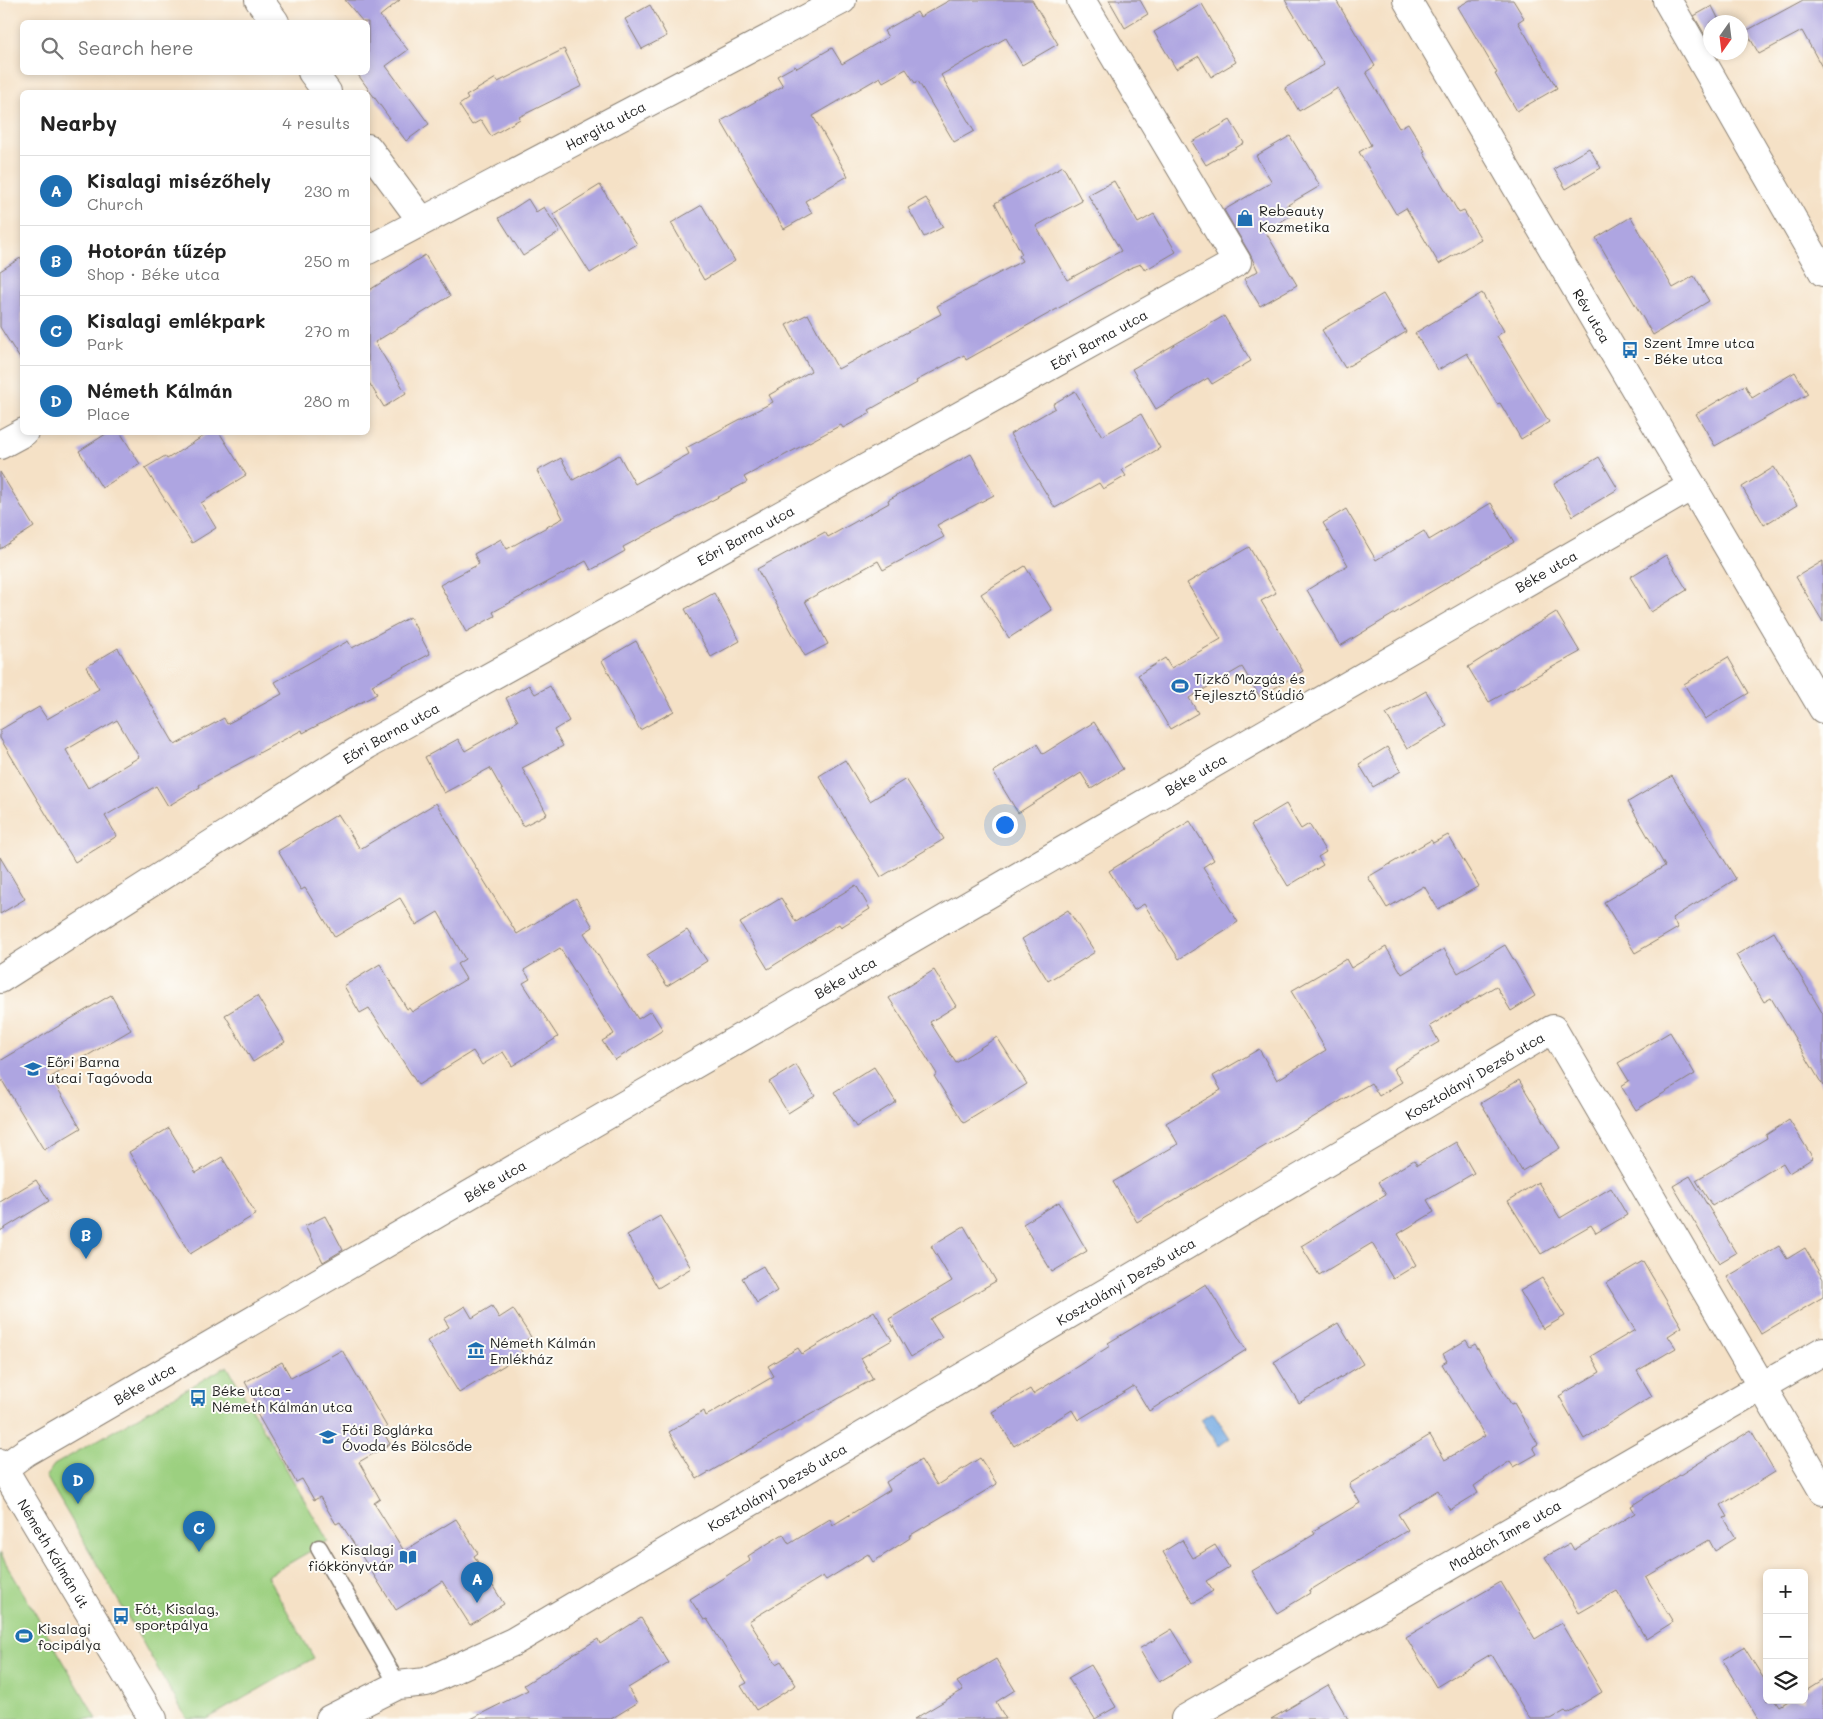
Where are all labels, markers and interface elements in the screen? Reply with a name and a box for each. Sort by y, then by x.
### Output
north arrow [1703,15,1748,60]
search box [20,20,370,75]
icon: search [38,34,66,62]
text: Search here [78,35,194,60]
street label: Hargita utca [562,96,649,154]
text: Nearby [40,109,117,136]
text: 4 results [282,112,350,133]
text: Kisalagi misézőhely [87,168,271,193]
text: A [50,180,62,201]
text: 230 m [304,180,350,201]
text: Church [87,193,143,214]
place label: Rebeauty Kozmetika [1259,201,1330,236]
shop icon: Rebeauty Kozmetika [1235,208,1255,228]
text: Hotorán tűzép [87,238,226,263]
text: B [51,250,61,271]
text: 250 m [304,250,350,271]
text: Shop · Béke utca [87,263,220,284]
street label: Rév utca [1569,285,1616,346]
street label: Eőri Barna utca [1047,304,1151,373]
text: Kisalagi emlékpark [87,308,265,333]
text: C [50,320,62,341]
text: 270 m [304,320,350,341]
text: Park [87,333,123,354]
place label: Szent Imre utca - Béke utca [1644,333,1755,368]
bus stop icon: Szent Imre utca - Béke utca [1620,340,1640,360]
text: Németh Kálmán [87,378,232,403]
text: D [50,390,62,411]
text: 280 m [304,390,350,411]
text: Place [87,403,130,424]
street label: Eőri Barna utca [693,500,797,570]
street label: Béke utca [1511,545,1580,596]
place label: Tízkő Mozgás és Fejlesztő Stúdió [1194,669,1305,704]
sports icon: Tízkő Mozgás és Fejlesztő Stúdió [1170,676,1190,696]
street label: Eőri Barna utca [339,697,442,768]
street label: Béke utca [1161,748,1230,799]
your location [992,812,1018,838]
street label: Béke utca [811,952,880,1003]
street label: Kosztolányi Dezső utca [1401,1027,1548,1124]
place label: Eőri Barna utcai Tagóvoda [47,1052,153,1087]
school or university icon: Eőri Barna utcai Tagóvoda [23,1059,43,1079]
street label: Béke utca [460,1155,529,1206]
pin: B [70,1218,102,1259]
street label: Kosztolányi Dezső utca [1052,1233,1199,1329]
place label: Németh Kálmán Emlékház [490,1333,596,1368]
museum icon: Németh Kálmán Emlékház [466,1340,486,1360]
street label: Béke utca [110,1358,179,1409]
place label: Béke utca - Németh Kálmán utca [212,1381,353,1416]
bus stop icon: Béke utca - Németh Kálmán utca [188,1388,208,1408]
place label: Fóti Boglárka Óvoda és Bölcsőde [342,1420,473,1455]
school or university icon: Fóti Boglárka Óvoda és Bölcsőde [318,1427,338,1447]
street label: Kosztolányi Dezső utca [704,1438,850,1535]
pin: D [62,1463,94,1504]
street label: Németh Kálmán út [14,1495,94,1611]
street label: Madách Imre utca [1445,1495,1564,1574]
pin: C [183,1511,215,1552]
place label: Kisalagi fiókkönyvtár [308,1540,394,1575]
library icon: Kisalagi fiókkönyvtár [398,1547,418,1567]
pin: A [461,1562,493,1603]
map controls [1763,1569,1808,1704]
button: + [1763,1569,1808,1614]
place label: Fót, Kisalag, sportpálya [135,1599,219,1634]
bus stop icon: Fót, Kisalag, sportpálya [111,1606,131,1626]
button: − [1763,1614,1808,1659]
place label: Kisalagi focipálya [38,1619,101,1654]
sports icon: Kisalagi focipálya [14,1626,34,1646]
button: layers [1763,1659,1808,1704]

